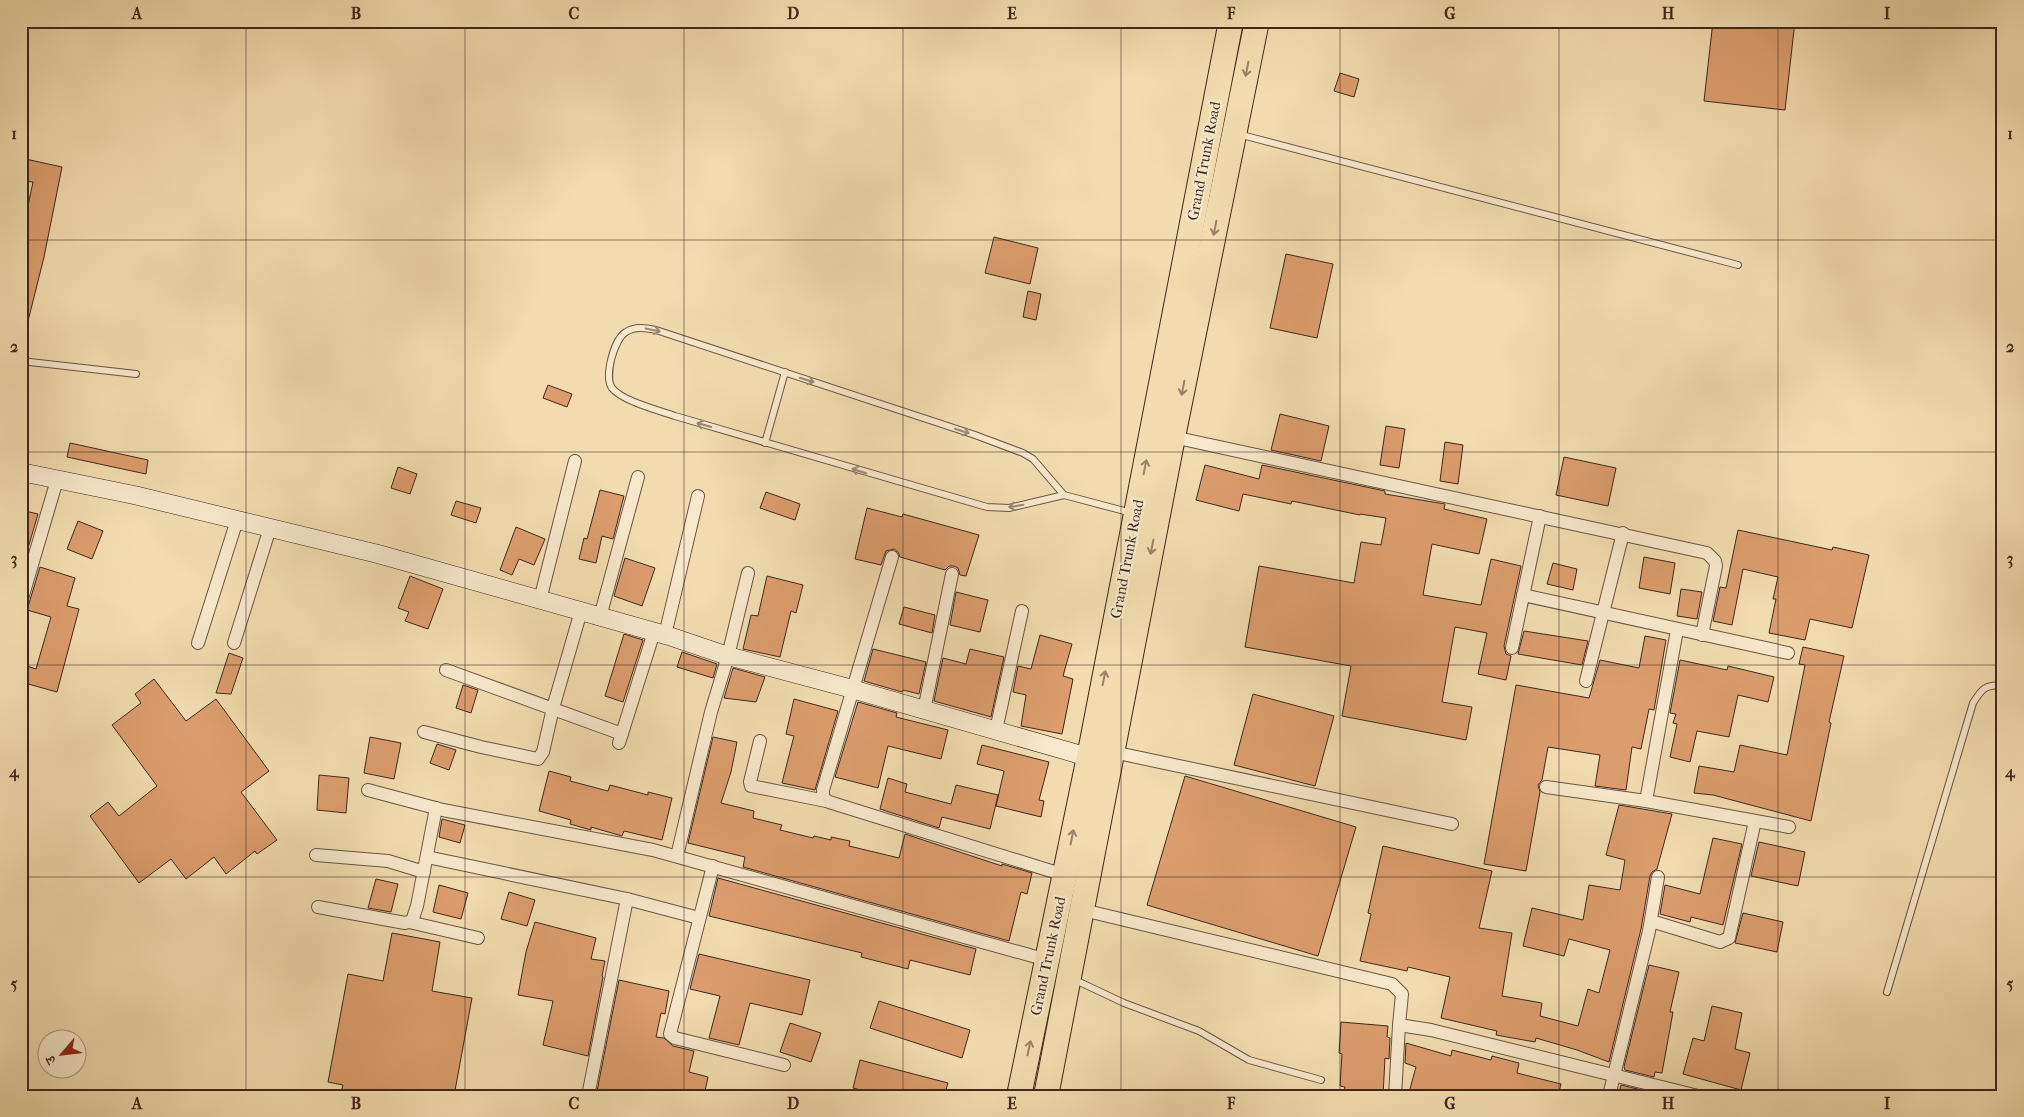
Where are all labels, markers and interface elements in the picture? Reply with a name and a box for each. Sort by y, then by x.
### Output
text: A [131,4,143,23]
text: B [351,4,361,23]
text: C [569,4,580,23]
text: D [787,4,799,23]
text: E [1007,4,1017,23]
text: F [1226,4,1236,23]
text: G [1444,4,1456,23]
text: H [1662,4,1675,23]
text: I [1884,4,1891,23]
one-way arrow [1242,61,1252,77]
street label: Grand Trunk Road [1184,99,1225,222]
text: 1 [11,124,17,143]
text: 1 [2007,124,2013,143]
one-way arrow [1210,220,1220,236]
one-way arrow [644,326,660,335]
text: 2 [10,337,18,356]
text: 2 [2006,337,2014,356]
one-way arrow [799,376,815,385]
one-way arrow [1178,379,1188,395]
one-way arrow [696,419,712,429]
one-way arrow [953,426,969,436]
one-way arrow [1141,459,1150,475]
one-way arrow [852,465,868,475]
street label: Grand Trunk Road [1107,497,1148,620]
one-way arrow [1009,502,1025,512]
one-way arrow [1147,539,1157,555]
text: 3 [11,549,17,569]
text: 3 [2007,549,2013,569]
one-way arrow [1100,671,1110,687]
text: 4 [8,762,20,782]
text: 4 [2004,762,2016,782]
one-way arrow [1068,830,1077,846]
street label: Grand Trunk Road [1027,894,1070,1017]
text: 5 [11,974,18,993]
text: 5 [2007,974,2014,993]
north arrow [38,1030,88,1080]
one-way arrow [1025,1040,1034,1056]
text: उ [41,1052,61,1068]
text: A [131,1094,143,1113]
text: B [351,1094,361,1113]
text: C [569,1094,580,1113]
text: D [787,1094,799,1113]
text: E [1007,1094,1017,1113]
text: F [1226,1094,1236,1113]
text: G [1444,1094,1456,1113]
text: H [1662,1094,1675,1113]
text: I [1884,1094,1891,1113]

